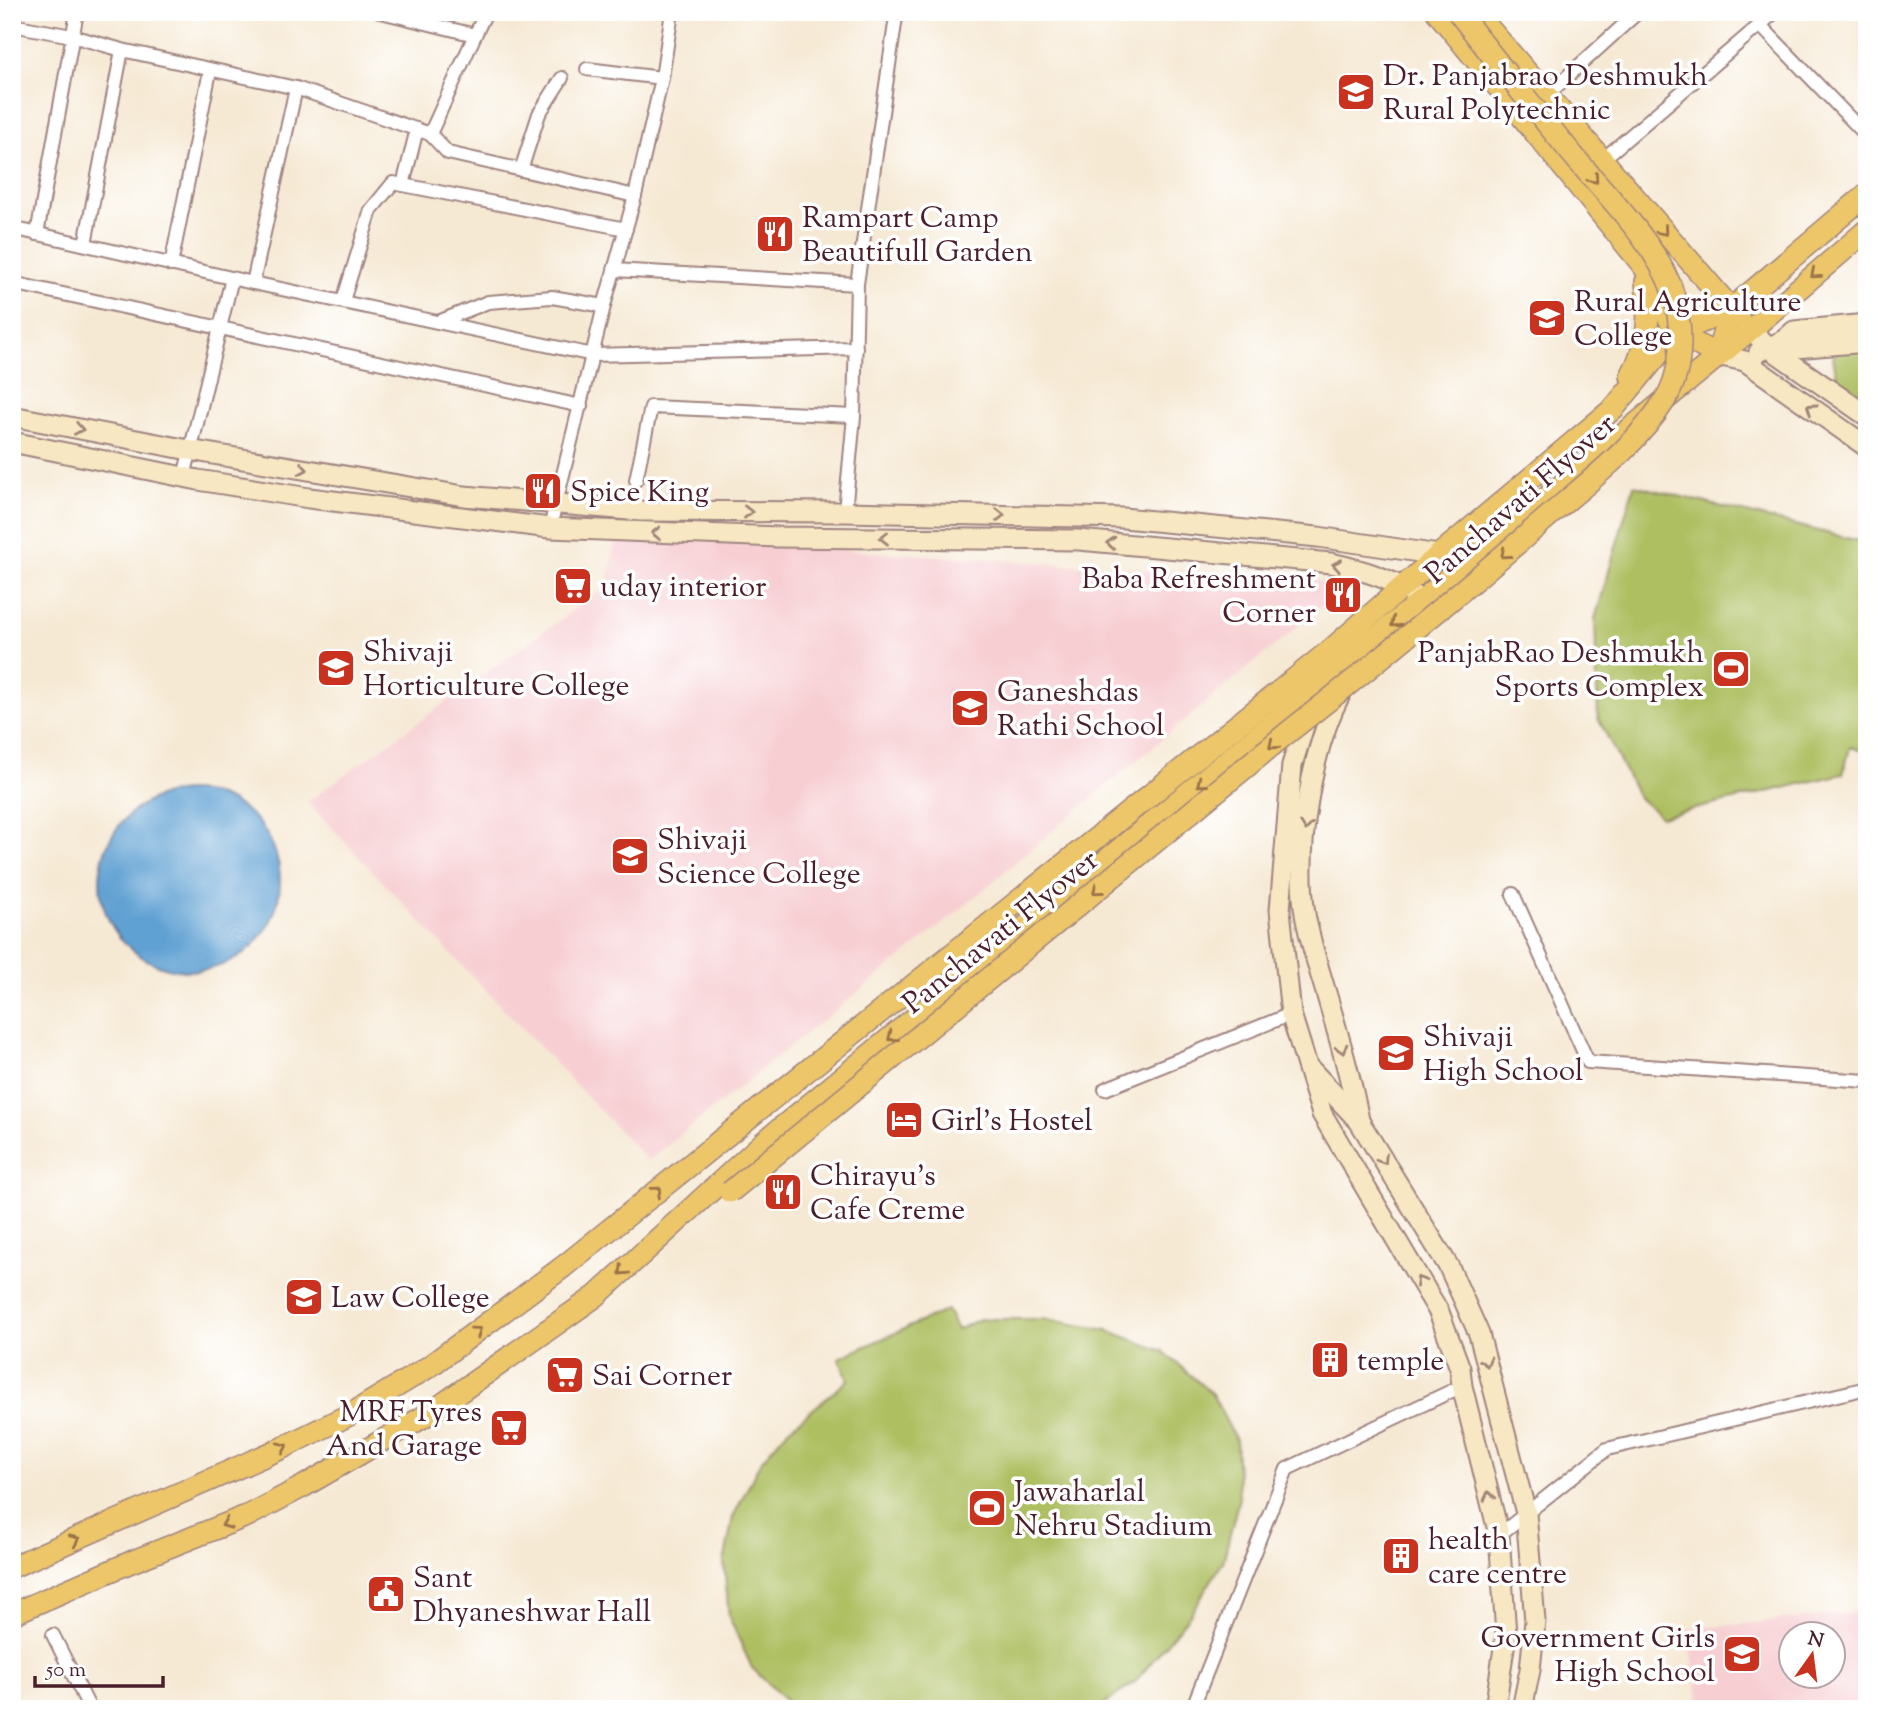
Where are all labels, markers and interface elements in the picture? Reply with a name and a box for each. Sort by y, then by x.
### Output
place label: Dr. Panjabrao Deshmukh Rural Polytechnic [1383,56,1708,133]
school or university icon: Dr. Panjabrao Deshmukh Rural Polytechnic [1335,71,1377,113]
one-way arrow [1586,171,1598,184]
place label: Rampart Camp Beautifull Garden [802,198,1033,275]
restaurant icon: Rampart Camp Beautifull Garden [754,213,796,255]
one-way arrow [1655,223,1667,236]
one-way arrow [1810,266,1823,278]
place label: Rural Agriculture College [1574,282,1802,359]
school or university icon: Rural Agriculture College [1526,297,1568,339]
one-way arrow [1806,404,1819,416]
street label: Panchavati Flyover [1417,405,1627,595]
one-way arrow [73,421,85,436]
one-way arrow [297,461,309,476]
restaurant icon: Spice King [522,470,564,512]
place label: Spice King [570,472,709,515]
one-way arrow [744,504,754,520]
one-way arrow [995,508,1006,523]
one-way arrow [650,525,661,540]
one-way arrow [878,530,888,546]
one-way arrow [1105,535,1117,550]
one-way arrow [1500,545,1512,558]
one-way arrow [1331,558,1343,573]
place label: Baba Refreshment Corner [1081,559,1316,636]
supermarket icon: uday interior [552,565,594,607]
place label: uday interior [600,567,766,610]
restaurant icon: Baba Refreshment Corner [1322,574,1364,616]
one-way arrow [1390,615,1403,627]
place label: Shivaji Horticulture College [363,632,630,709]
place label: PanjabRao Deshmukh Sports Complex [1418,633,1704,710]
school or university icon: Shivaji Horticulture College [315,647,357,689]
sports icon: PanjabRao Deshmukh Sports Complex [1710,648,1752,690]
place label: Ganeshdas Rathi School [997,672,1165,749]
school or university icon: Ganeshdas Rathi School [949,687,991,729]
one-way arrow [1268,737,1281,749]
one-way arrow [1196,775,1208,788]
place label: Shivaji Science College [657,820,861,897]
one-way arrow [1298,821,1313,832]
school or university icon: Shivaji Science College [609,835,651,877]
street label: Panchavati Flyover [894,840,1109,1026]
one-way arrow [1093,882,1106,894]
place label: Shivaji High School [1423,1017,1583,1094]
one-way arrow [888,1028,900,1041]
school or university icon: Shivaji High School [1375,1032,1417,1074]
one-way arrow [1334,1042,1349,1054]
hotel icon: Girl's Hostel [883,1099,925,1141]
place label: Girl's Hostel [931,1101,1093,1144]
one-way arrow [1375,1153,1388,1166]
place label: Chirayu's Cafe Creme [810,1156,965,1233]
restaurant icon: Chirayu's Cafe Creme [762,1171,804,1213]
one-way arrow [648,1187,661,1199]
one-way arrow [618,1262,631,1275]
one-way arrow [1416,1275,1429,1288]
school or university icon: Law College [283,1276,325,1318]
place label: Law College [331,1278,490,1321]
one-way arrow [470,1327,482,1339]
building icon: temple [1309,1339,1351,1381]
place label: temple [1357,1341,1444,1384]
supermarket icon: Sai Corner [544,1354,586,1396]
place label: Sai Corner [592,1356,732,1399]
one-way arrow [1478,1356,1492,1368]
place label: MRF Tyres And Garage [326,1392,482,1469]
supermarket icon: MRF Tyres And Garage [488,1407,530,1449]
one-way arrow [275,1442,288,1456]
place label: Jawaharlal Nehru Stadium [1012,1472,1213,1549]
sports icon: Jawaharlal Nehru Stadium [966,1487,1008,1529]
one-way arrow [1483,1490,1497,1502]
one-way arrow [221,1516,233,1530]
place label: health care centre [1428,1520,1567,1597]
one-way arrow [67,1534,80,1548]
building icon: health care centre [1380,1535,1422,1577]
place label: Sant Dhyaneshwar Hall [413,1558,651,1635]
public building icon: Sant Dhyaneshwar Hall [365,1573,407,1615]
place label: Government Girls High School [1480,1618,1715,1695]
north arrow [1778,1620,1848,1690]
text: N [1805,1626,1826,1656]
school or university icon: Government Girls High School [1721,1633,1763,1675]
scale bar [35,1644,163,1688]
text: 50 m [45,1656,86,1686]

